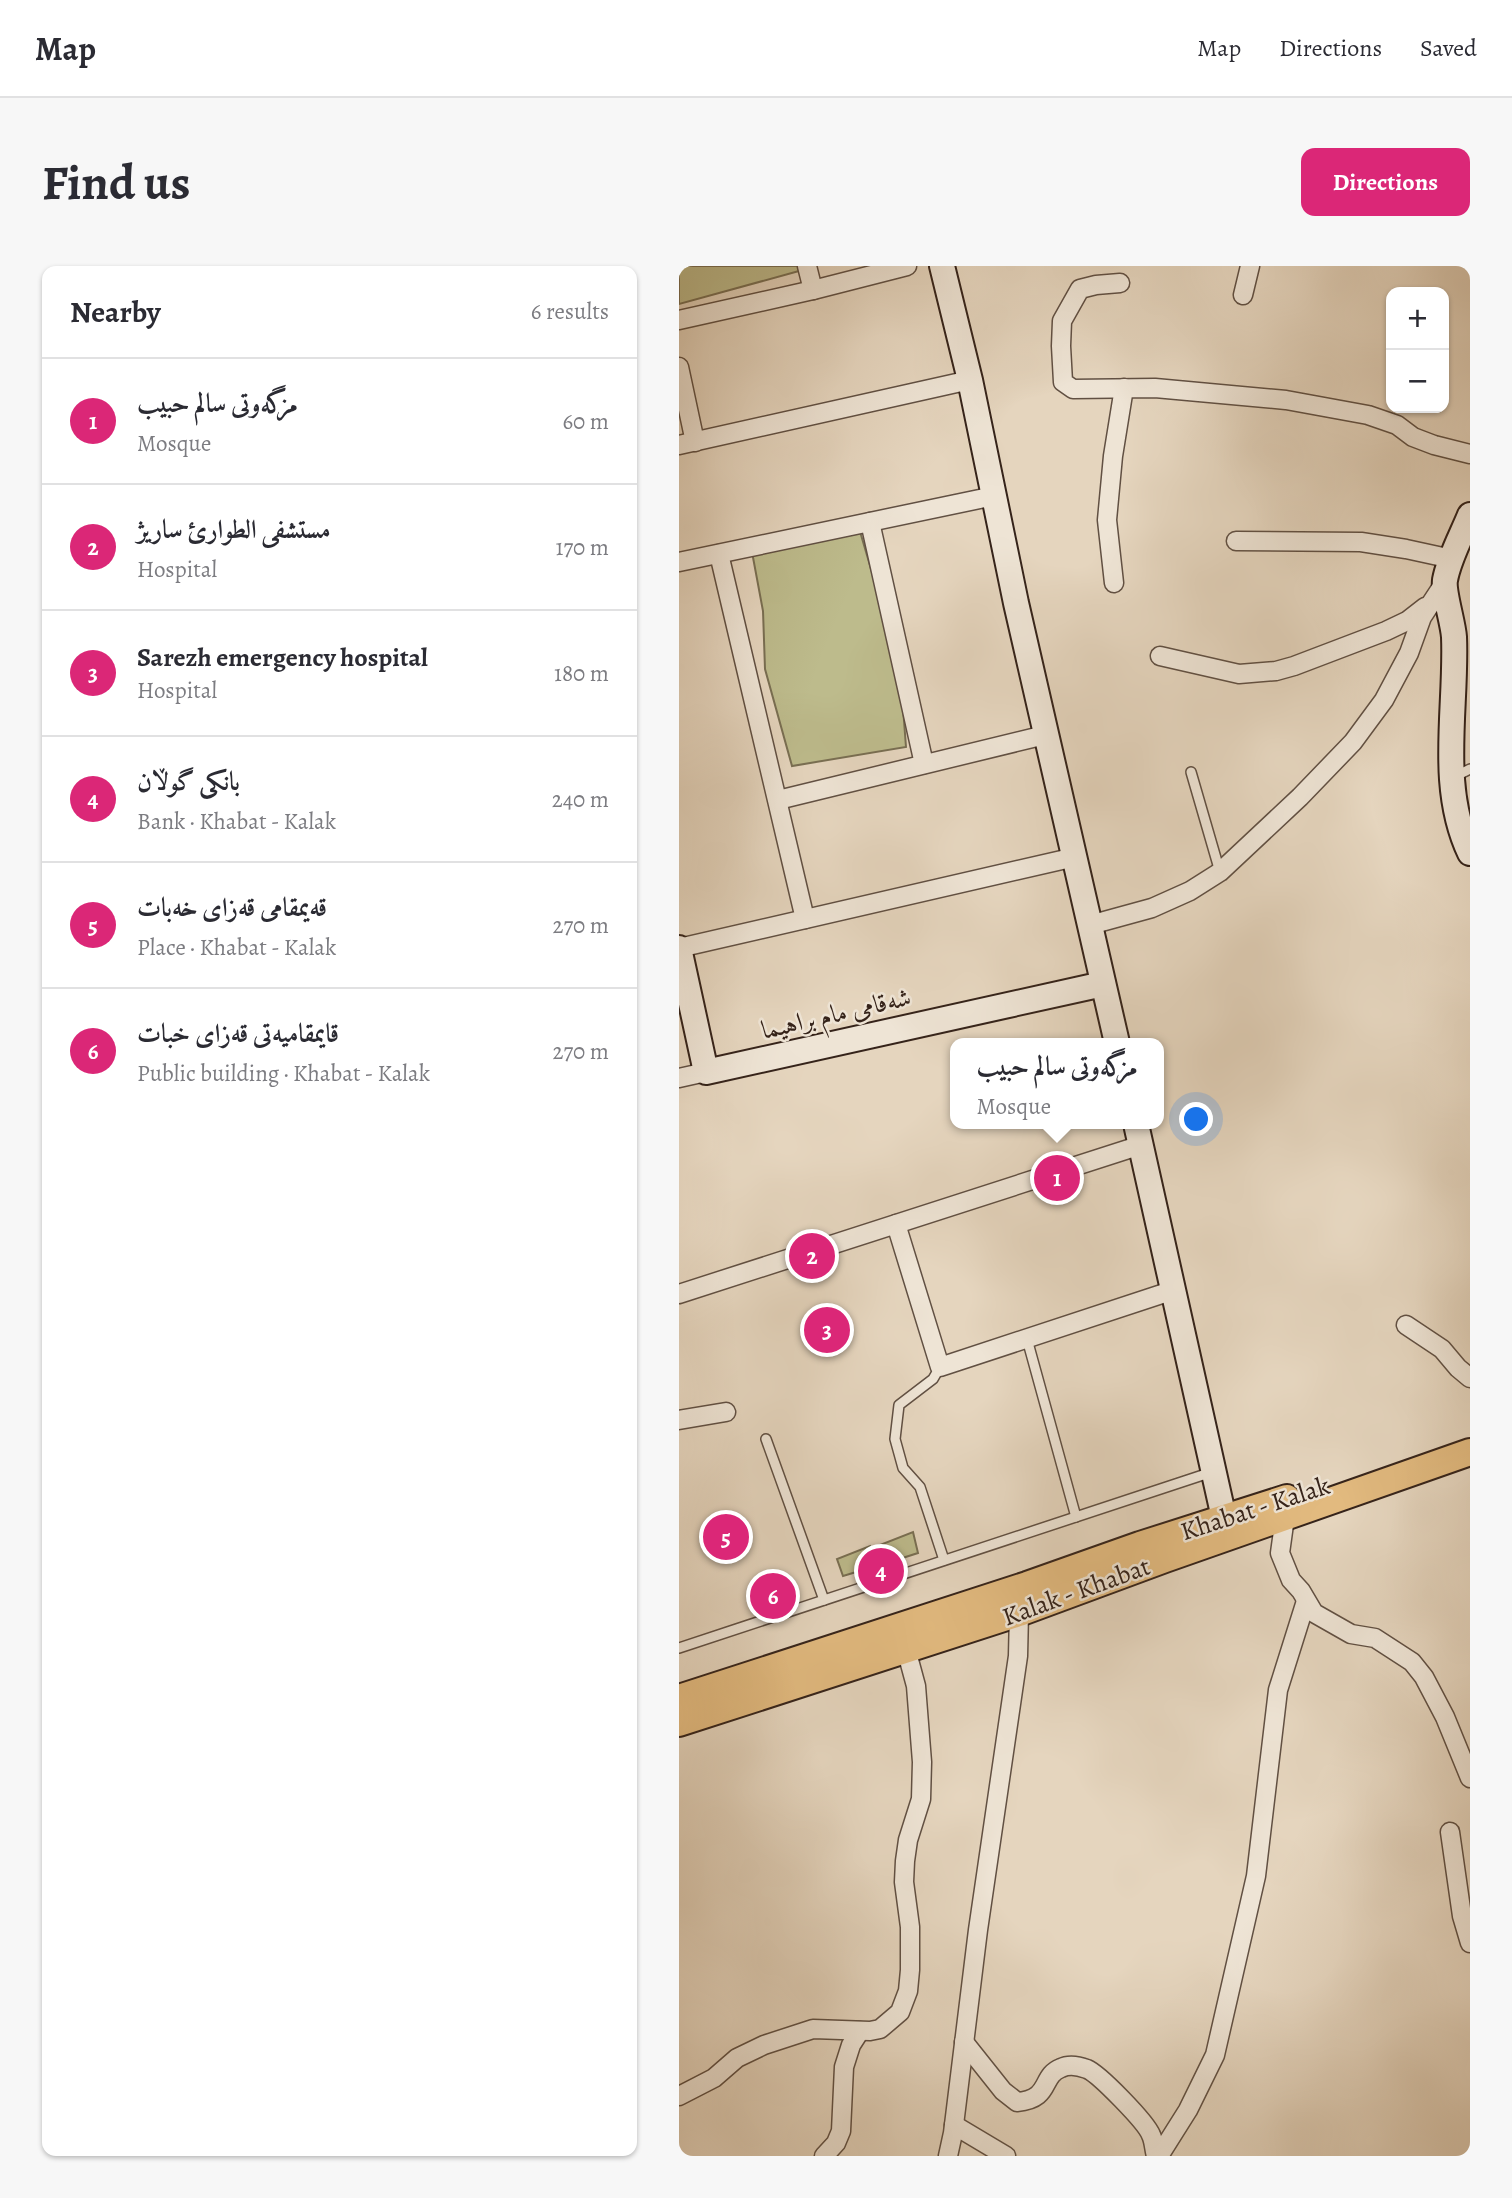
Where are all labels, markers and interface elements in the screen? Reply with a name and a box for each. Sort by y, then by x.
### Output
text: Map [35,26,96,71]
text: Map [1197,32,1241,64]
text: Directions [1279,32,1382,64]
text: Saved [1420,32,1477,64]
button: Directions [1301,148,1470,216]
text: Find us [42,149,190,216]
map controls [1386,287,1449,413]
button: + [1386,287,1449,350]
text: Nearby [70,292,161,332]
text: 6 results [531,296,609,327]
button: − [1386,350,1449,413]
text: مزگەوتی سالم حبیب [137,386,298,421]
text: 1 [89,406,97,437]
text: 60 m [562,406,609,437]
text: Mosque [137,428,211,459]
text: مستشفى الطوارئ ساريژ [137,512,331,547]
text: 2 [87,532,99,563]
text: 170 m [556,532,609,563]
text: Hospital [137,554,217,585]
text: Sarezh emergency hospital [137,640,428,675]
text: 3 [88,658,98,689]
text: 180 m [554,658,609,689]
text: Hospital [137,675,217,706]
text: بانکی گوڵان [137,764,240,799]
text: 4 [88,784,98,815]
text: 240 m [552,784,609,815]
text: Bank · Khabat - Kalak [137,806,336,837]
text: قەیمقامی قەزای خەبات [137,890,327,925]
text: 5 [88,910,98,941]
text: 270 m [552,910,609,941]
text: Place · Khabat - Kalak [137,932,336,963]
street label: شەقامی مام براهیما [758,979,916,1053]
text: قایمقامیەتى قەزای خبات [137,1016,339,1051]
text: 6 [88,1036,98,1067]
text: 270 m [552,1036,609,1067]
popup [950,1038,1164,1129]
text: مزگەوتی سالم حبیب [977,1049,1137,1084]
text: Public building · Khabat - Kalak [137,1058,430,1089]
text: Mosque [977,1091,1051,1122]
your location [1179,1102,1213,1136]
pin: 1 [1034,1152,1080,1204]
pin: 2 [789,1230,835,1282]
pin: 3 [804,1304,850,1356]
street label: Khabat - Kalak [1176,1468,1334,1549]
pin: 5 [703,1511,749,1563]
pin: 4 [858,1545,904,1597]
street label: Kalak - Khabat [997,1548,1155,1634]
pin: 6 [750,1570,796,1622]

